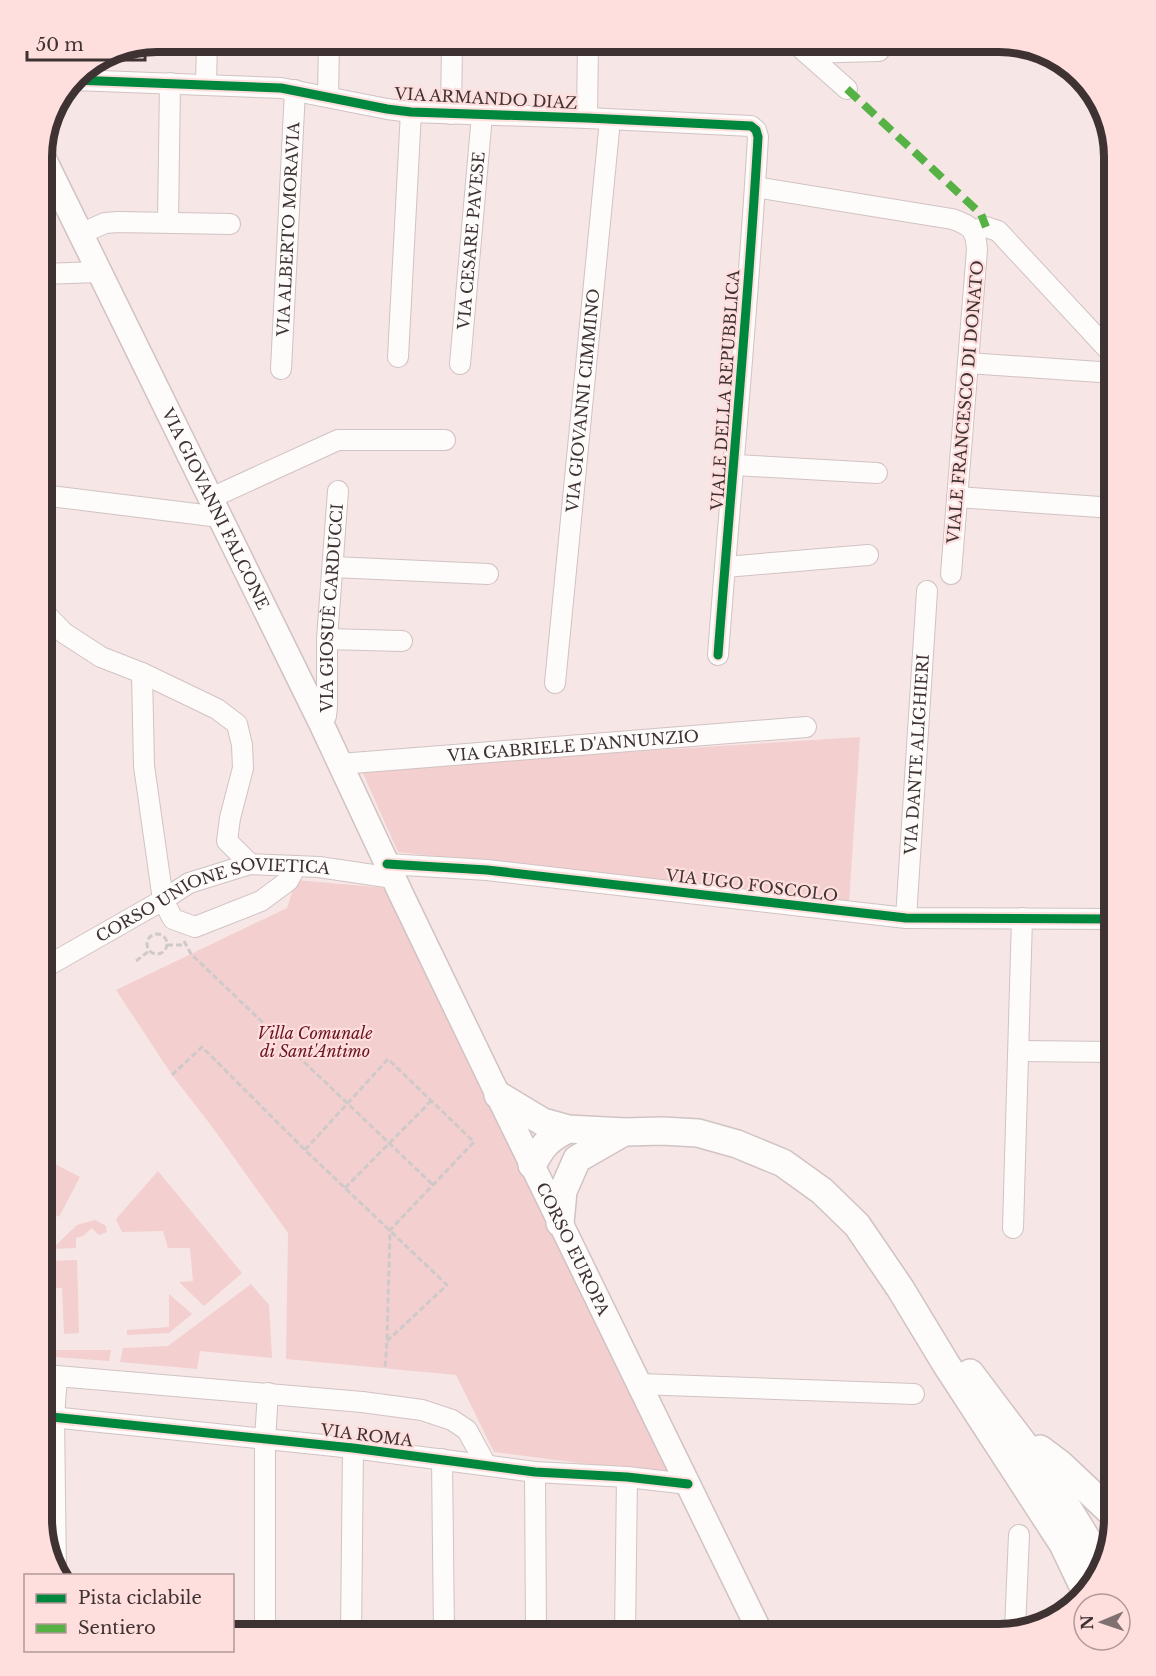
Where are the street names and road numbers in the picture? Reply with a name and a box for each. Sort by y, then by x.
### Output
street label: VIA ARMANDO DIAZ [393,83,578,113]
street label: VIA ALBERTO MORAVIA [273,121,303,338]
street label: VIA CESARE PAVESE [453,151,489,331]
street label: VIALE FRANCESCO DI DONATO [943,260,987,545]
street label: VIALE DELLA REPUBBLICA [707,268,743,512]
street label: VIA GIOVANNI CIMMINO [562,288,603,514]
street label: VIA GIOVANNI FALCONE [157,404,274,613]
street label: VIA GIOSUÈ CARDUCCI [317,503,347,713]
street label: VIA DANTE ALIGHIERI [900,653,933,856]
street label: VIA GABRIELE D'ANNUNZIO [446,726,700,766]
street label: CORSO UNIONE SOVIETICA [92,853,332,946]
street label: VIA UGO FOSCOLO [664,864,839,905]
street label: CORSO EUROPA [532,1179,614,1319]
street label: VIA ROMA [319,1419,415,1451]

